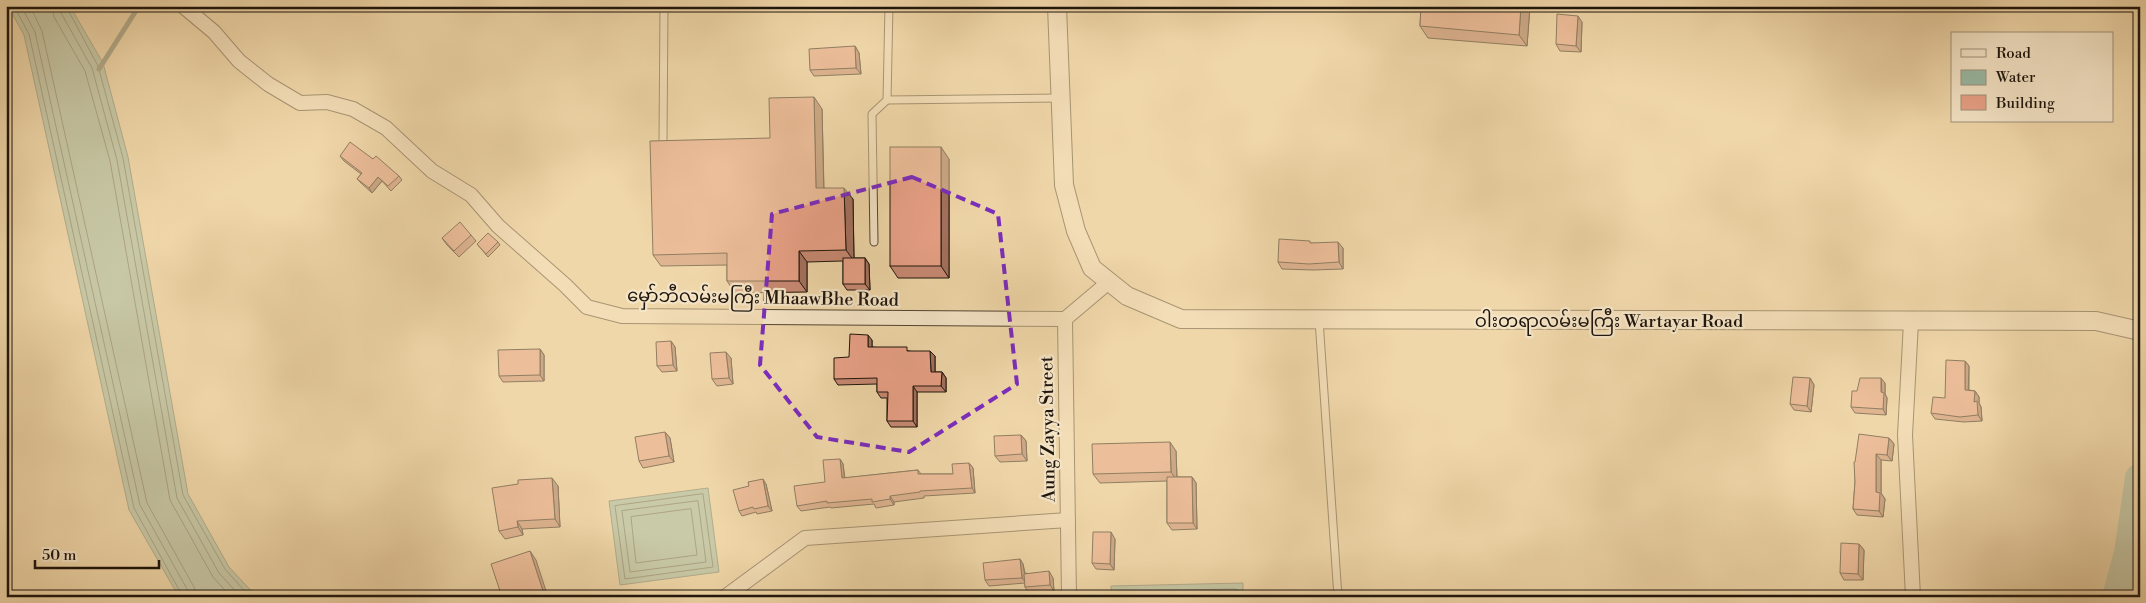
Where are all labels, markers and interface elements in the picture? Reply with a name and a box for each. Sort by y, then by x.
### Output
legend [1951,32,2114,122]
text: Road [1996,44,2031,63]
text: Water [1995,68,2036,87]
text: Building [1995,94,2055,113]
street label: မှော်ဘီလမ်းမကြီး MhaawBhe Road [627,281,900,315]
street label: ဝါးတရာလမ်းမကြီး Wartayar Road [1475,307,1744,336]
street label: Aung Zayya Street [1035,355,1061,503]
scale bar [35,538,159,570]
text: 50 m [42,546,76,565]

